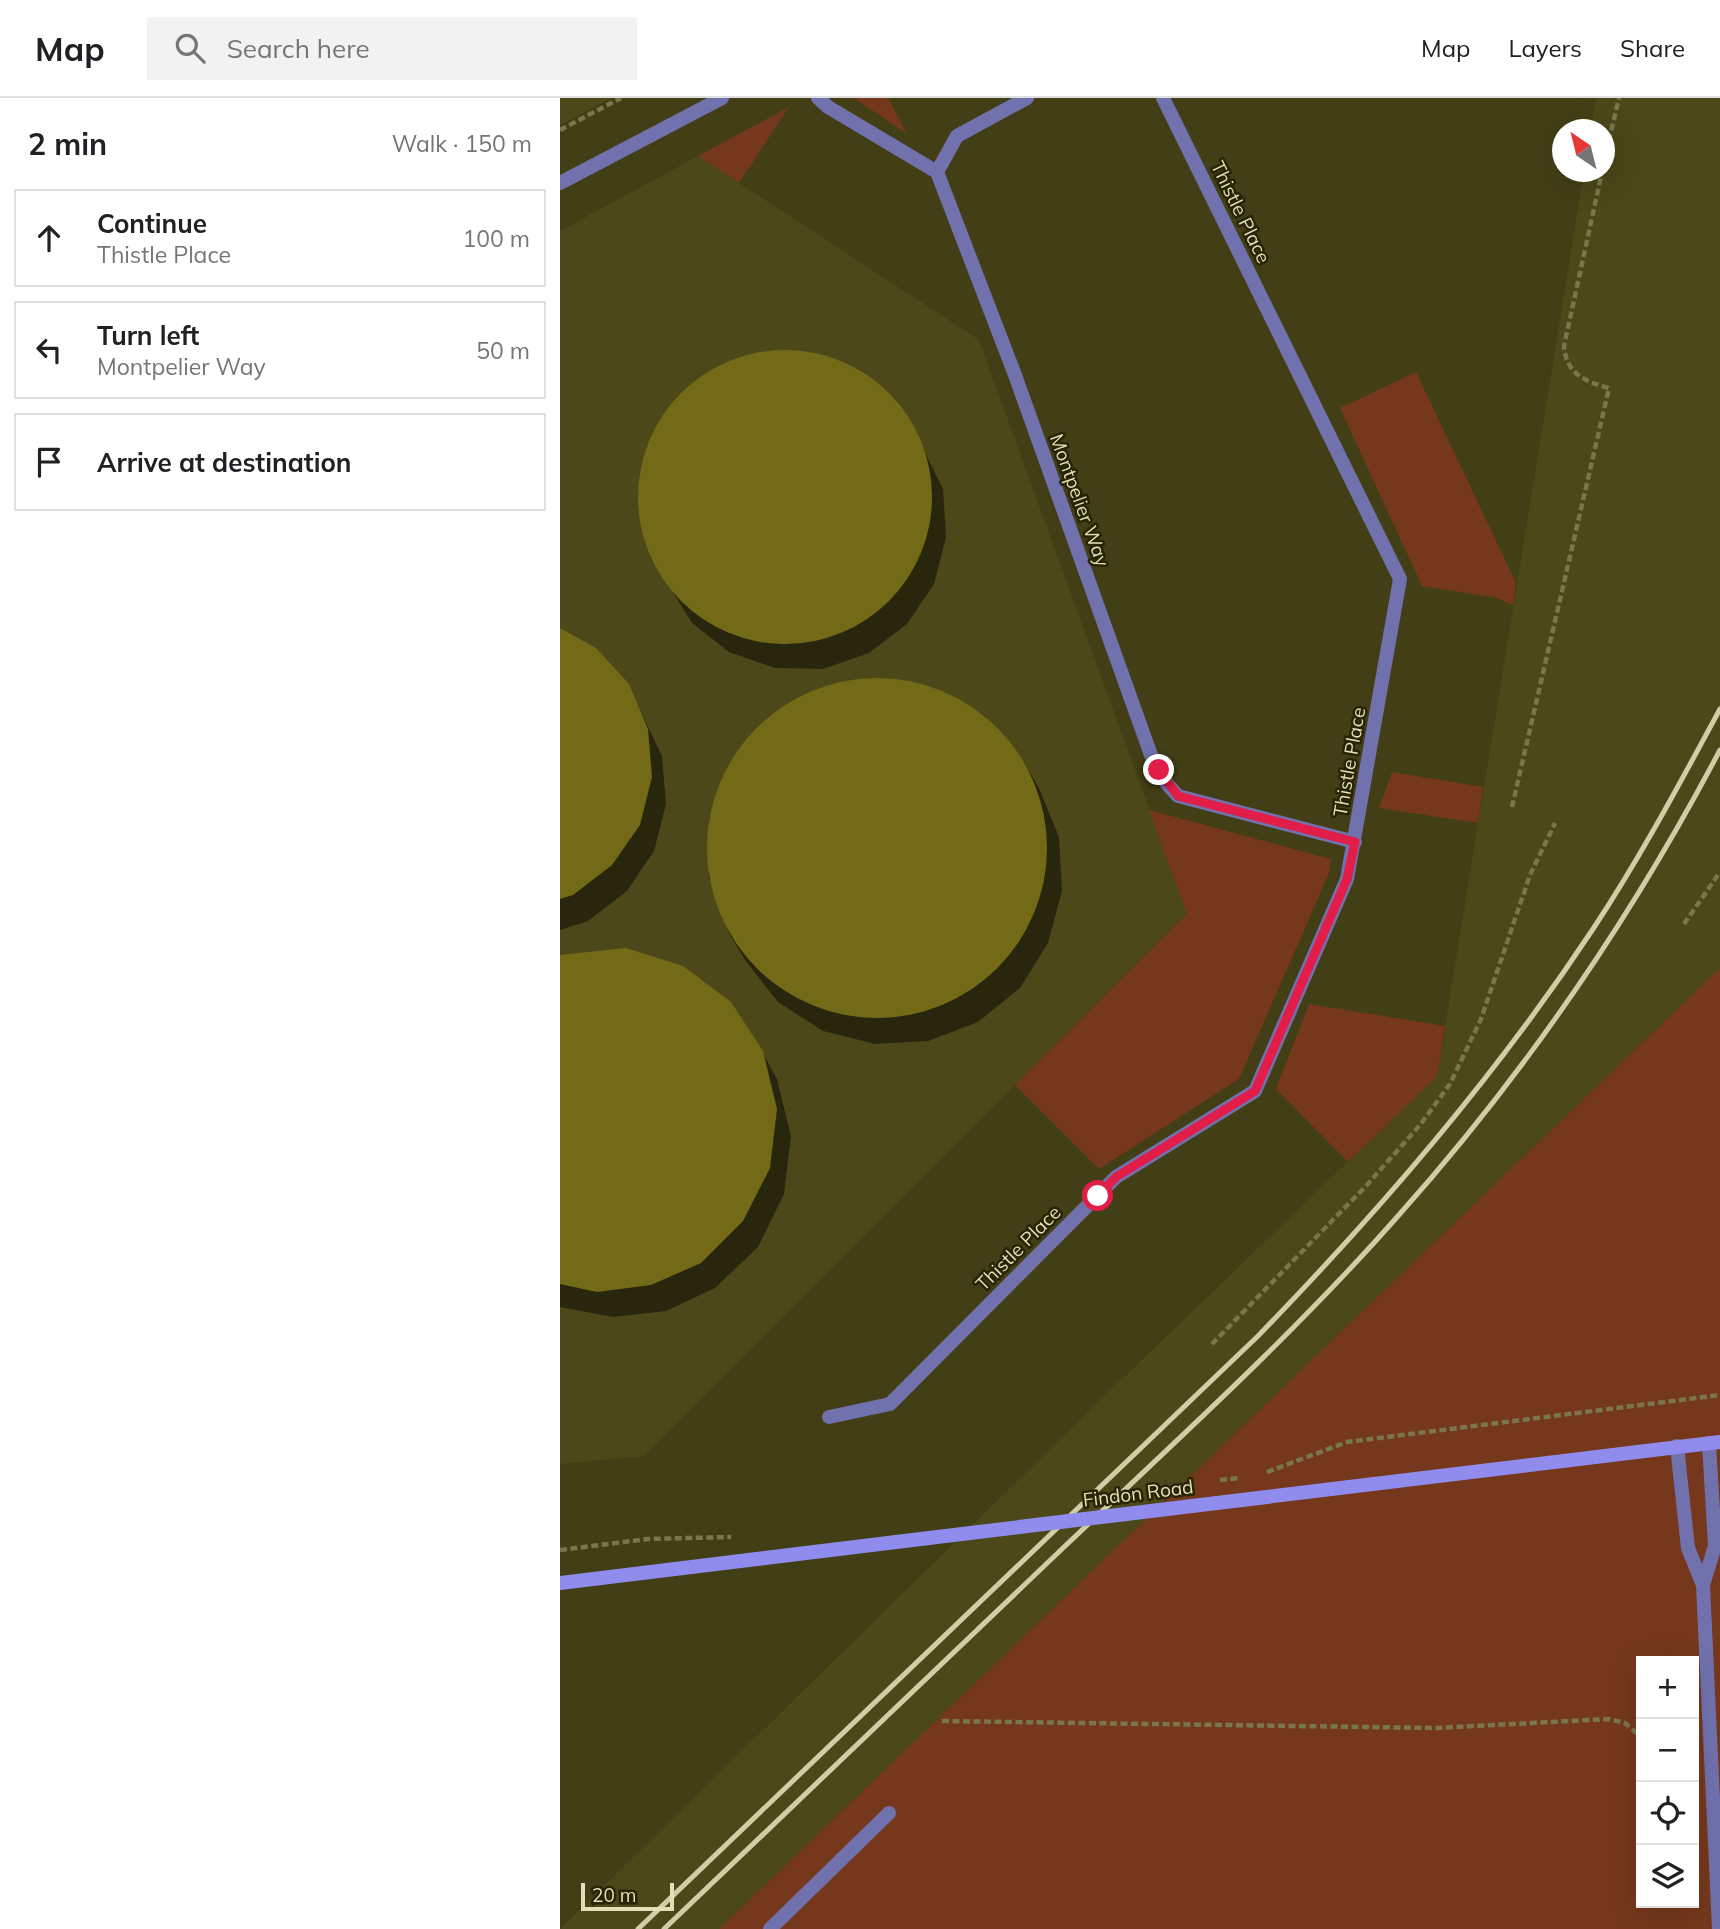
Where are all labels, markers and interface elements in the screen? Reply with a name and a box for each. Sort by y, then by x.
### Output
search box [147,17,637,80]
text: Map [35,28,105,69]
icon: search [171,29,209,67]
text: Search here [227,32,370,65]
text: Map [1421,33,1470,63]
text: Layers [1508,33,1582,63]
text: Share [1620,33,1685,63]
north arrow [1552,119,1615,182]
text: 2 min [28,125,107,163]
text: Walk · 150 m [392,129,532,158]
street label: Thistle Place [1206,157,1276,267]
text: Continue [97,207,207,240]
icon: ahead [30,219,68,257]
text: 100 m [462,224,530,253]
text: Thistle Place [97,240,231,269]
text: Turn left [97,319,199,352]
icon: left [30,331,68,369]
text: 50 m [476,336,530,365]
text: Montpelier Way [97,352,266,381]
street label: Montpelier Way [1045,430,1115,570]
icon: arrive [30,443,68,481]
text: Arrive at destination [97,446,352,479]
street label: Thistle Place [1328,705,1370,819]
route end [1143,754,1174,785]
route start [1082,1180,1113,1211]
street label: Thistle Place [970,1200,1066,1296]
street label: Findon Road [1081,1474,1195,1512]
map controls [1636,1656,1699,1908]
button: + [1636,1656,1699,1719]
button: − [1636,1719,1699,1782]
button: locate [1636,1782,1699,1845]
button: layers [1636,1845,1699,1908]
scale bar [581,1880,674,1912]
text: 20 m [592,1883,636,1907]

